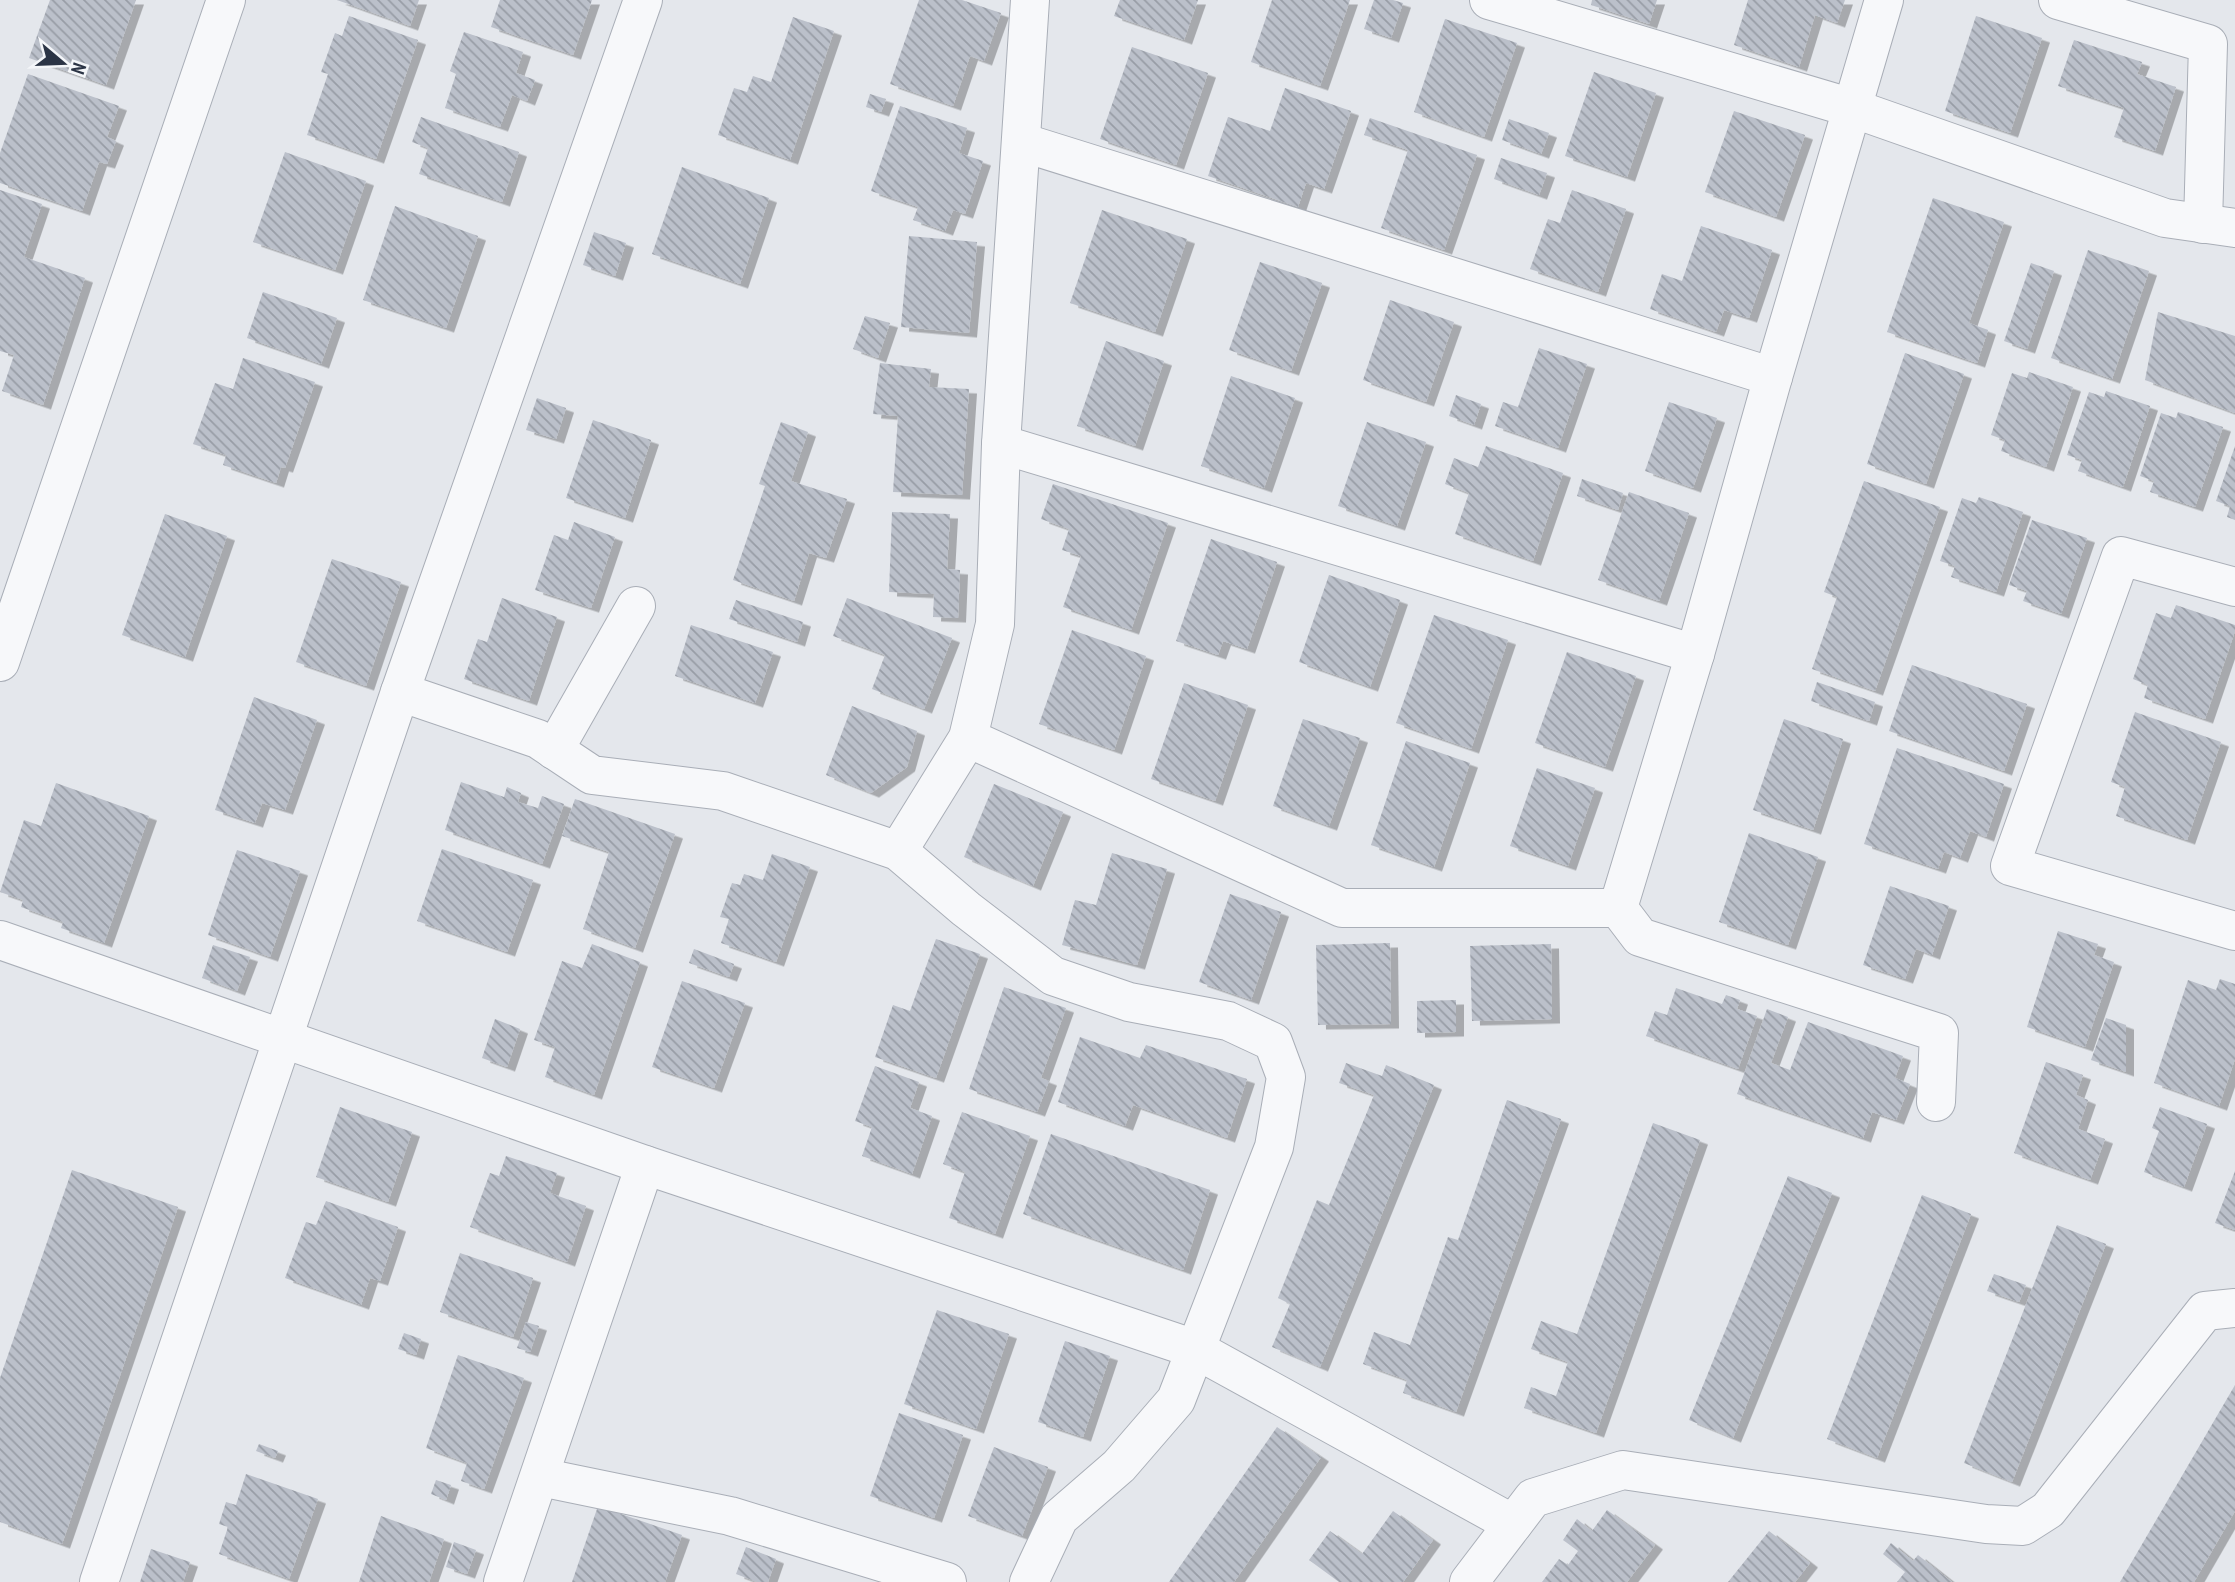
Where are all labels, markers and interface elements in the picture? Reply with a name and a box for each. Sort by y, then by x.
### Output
north arrow [28,28,98,98]
text: N [66,60,92,77]

